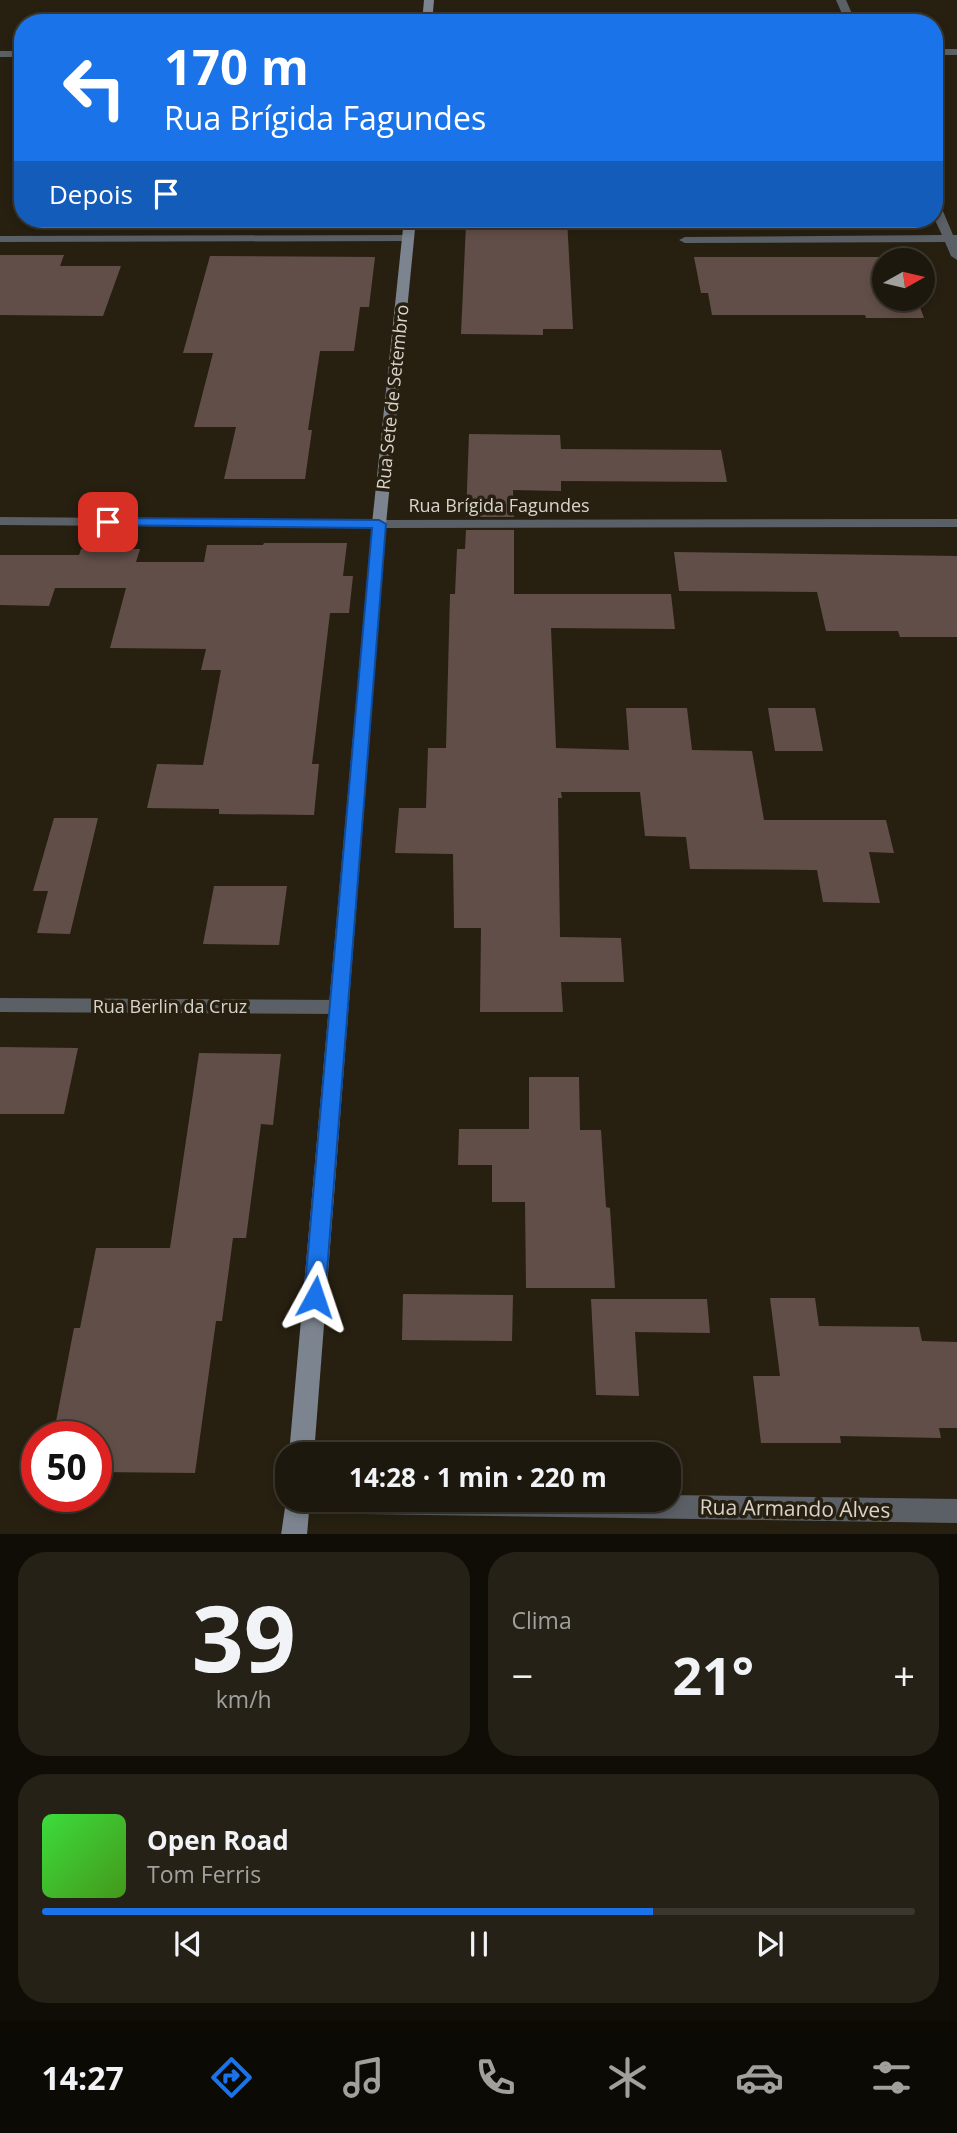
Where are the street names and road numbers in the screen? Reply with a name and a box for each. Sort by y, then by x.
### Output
street label: Rua Sete de Setembro [370,303,414,491]
street label: Rua Brígida Fagundes [408,493,590,517]
street label: Rua Berlin da Cruz [93,994,247,1018]
street label: Rua Armando Alves [699,1492,891,1524]

